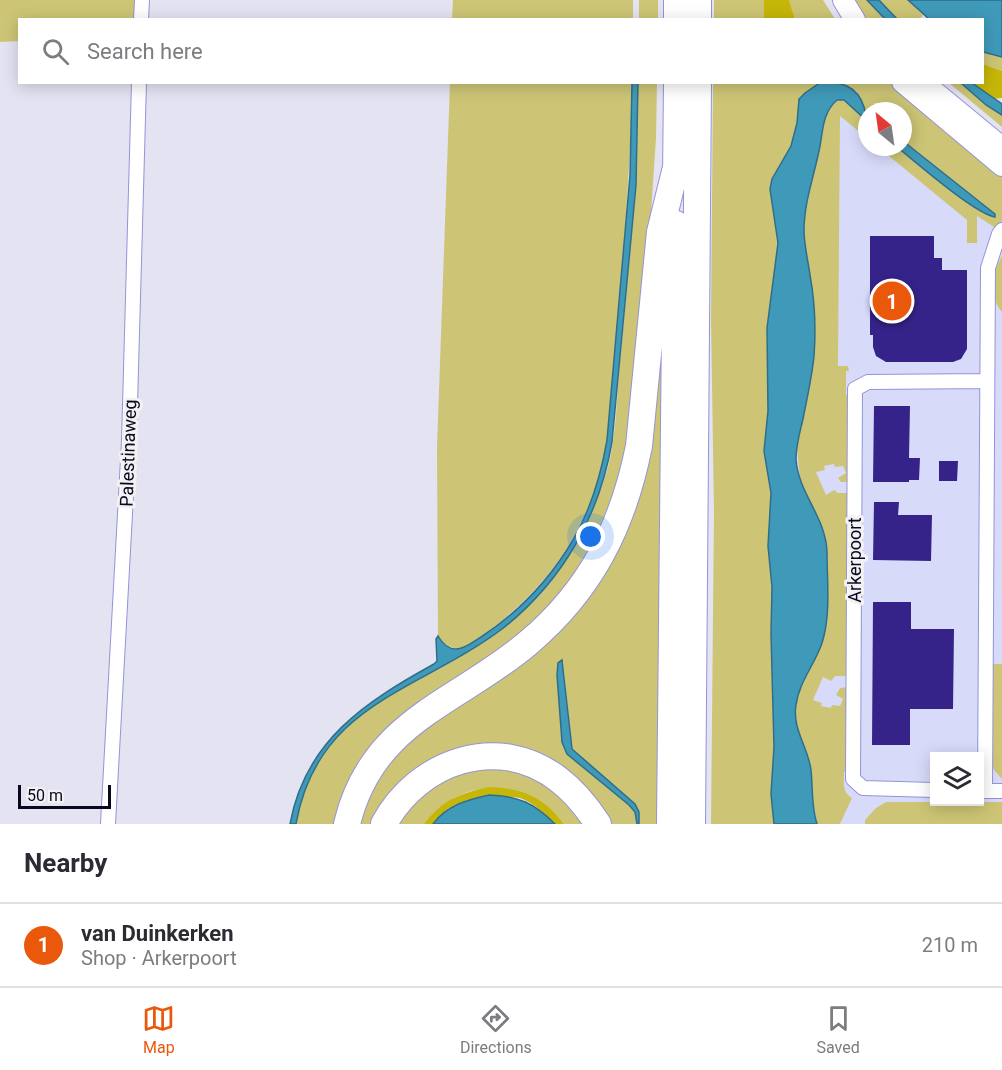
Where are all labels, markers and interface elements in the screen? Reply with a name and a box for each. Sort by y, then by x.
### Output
search box [18,18,984,84]
icon: search [39,35,72,68]
text: Search here [87,39,203,64]
north arrow [858,102,912,156]
pin: 1 [872,278,912,324]
street label: Palestinaweg [116,399,140,507]
street label: Arkerpoort [844,517,865,603]
your location [576,522,605,551]
map controls [930,752,984,806]
button: layers [930,752,984,806]
scale bar [18,782,111,810]
text: 50 m [27,786,63,805]
text: Nearby [24,848,107,878]
text: van Duinkerken [81,921,234,946]
text: 1 [38,933,49,957]
text: 210 m [922,933,978,957]
text: Shop · Arkerpoort [81,946,237,970]
tab: Map [142,1002,175,1057]
tab: Directions [460,1002,532,1057]
tab: Saved [816,1002,860,1057]

